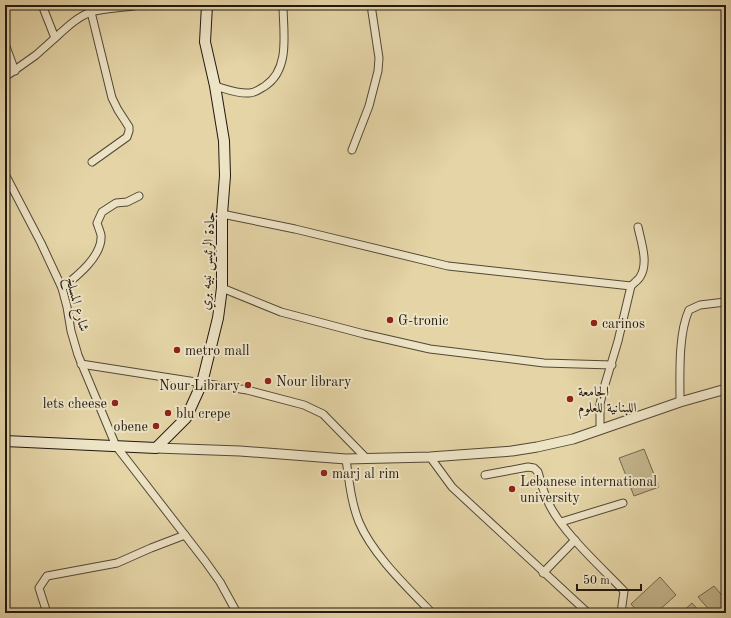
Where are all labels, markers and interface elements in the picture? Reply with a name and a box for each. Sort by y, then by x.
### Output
street label: جادة الرئيس نبيه بري [197,211,222,311]
street label: شارع المسلخ [58,275,91,334]
place label: G-tronic [398,314,448,328]
marker: G-tronic [385,315,395,325]
place label: carinos [602,317,645,331]
marker: carinos [589,318,599,328]
place label: metro mall [185,344,250,358]
marker: metro mall [172,345,182,355]
place label: Nour library [276,375,352,389]
marker: Nour library [263,376,273,386]
place label: Nour Library [159,379,241,393]
marker: Nour Library [243,380,253,390]
place label: الجامعة اللبنانية للعلوم [578,385,637,420]
marker: الجامعة اللبنانية للعلوم [565,394,575,404]
place label: lets cheese [43,397,107,411]
marker: lets cheese [110,398,120,408]
place label: blu crepe [176,407,230,421]
marker: blu crepe [163,408,173,418]
place label: obene [113,420,148,434]
marker: obene [151,421,161,431]
place label: marj al rim [332,467,399,481]
marker: marj al rim [319,468,329,478]
place label: Lebanese international university [520,475,657,505]
marker: Lebanese international university [507,484,517,494]
scale bar [577,566,641,592]
text: 50 m [583,574,610,587]

